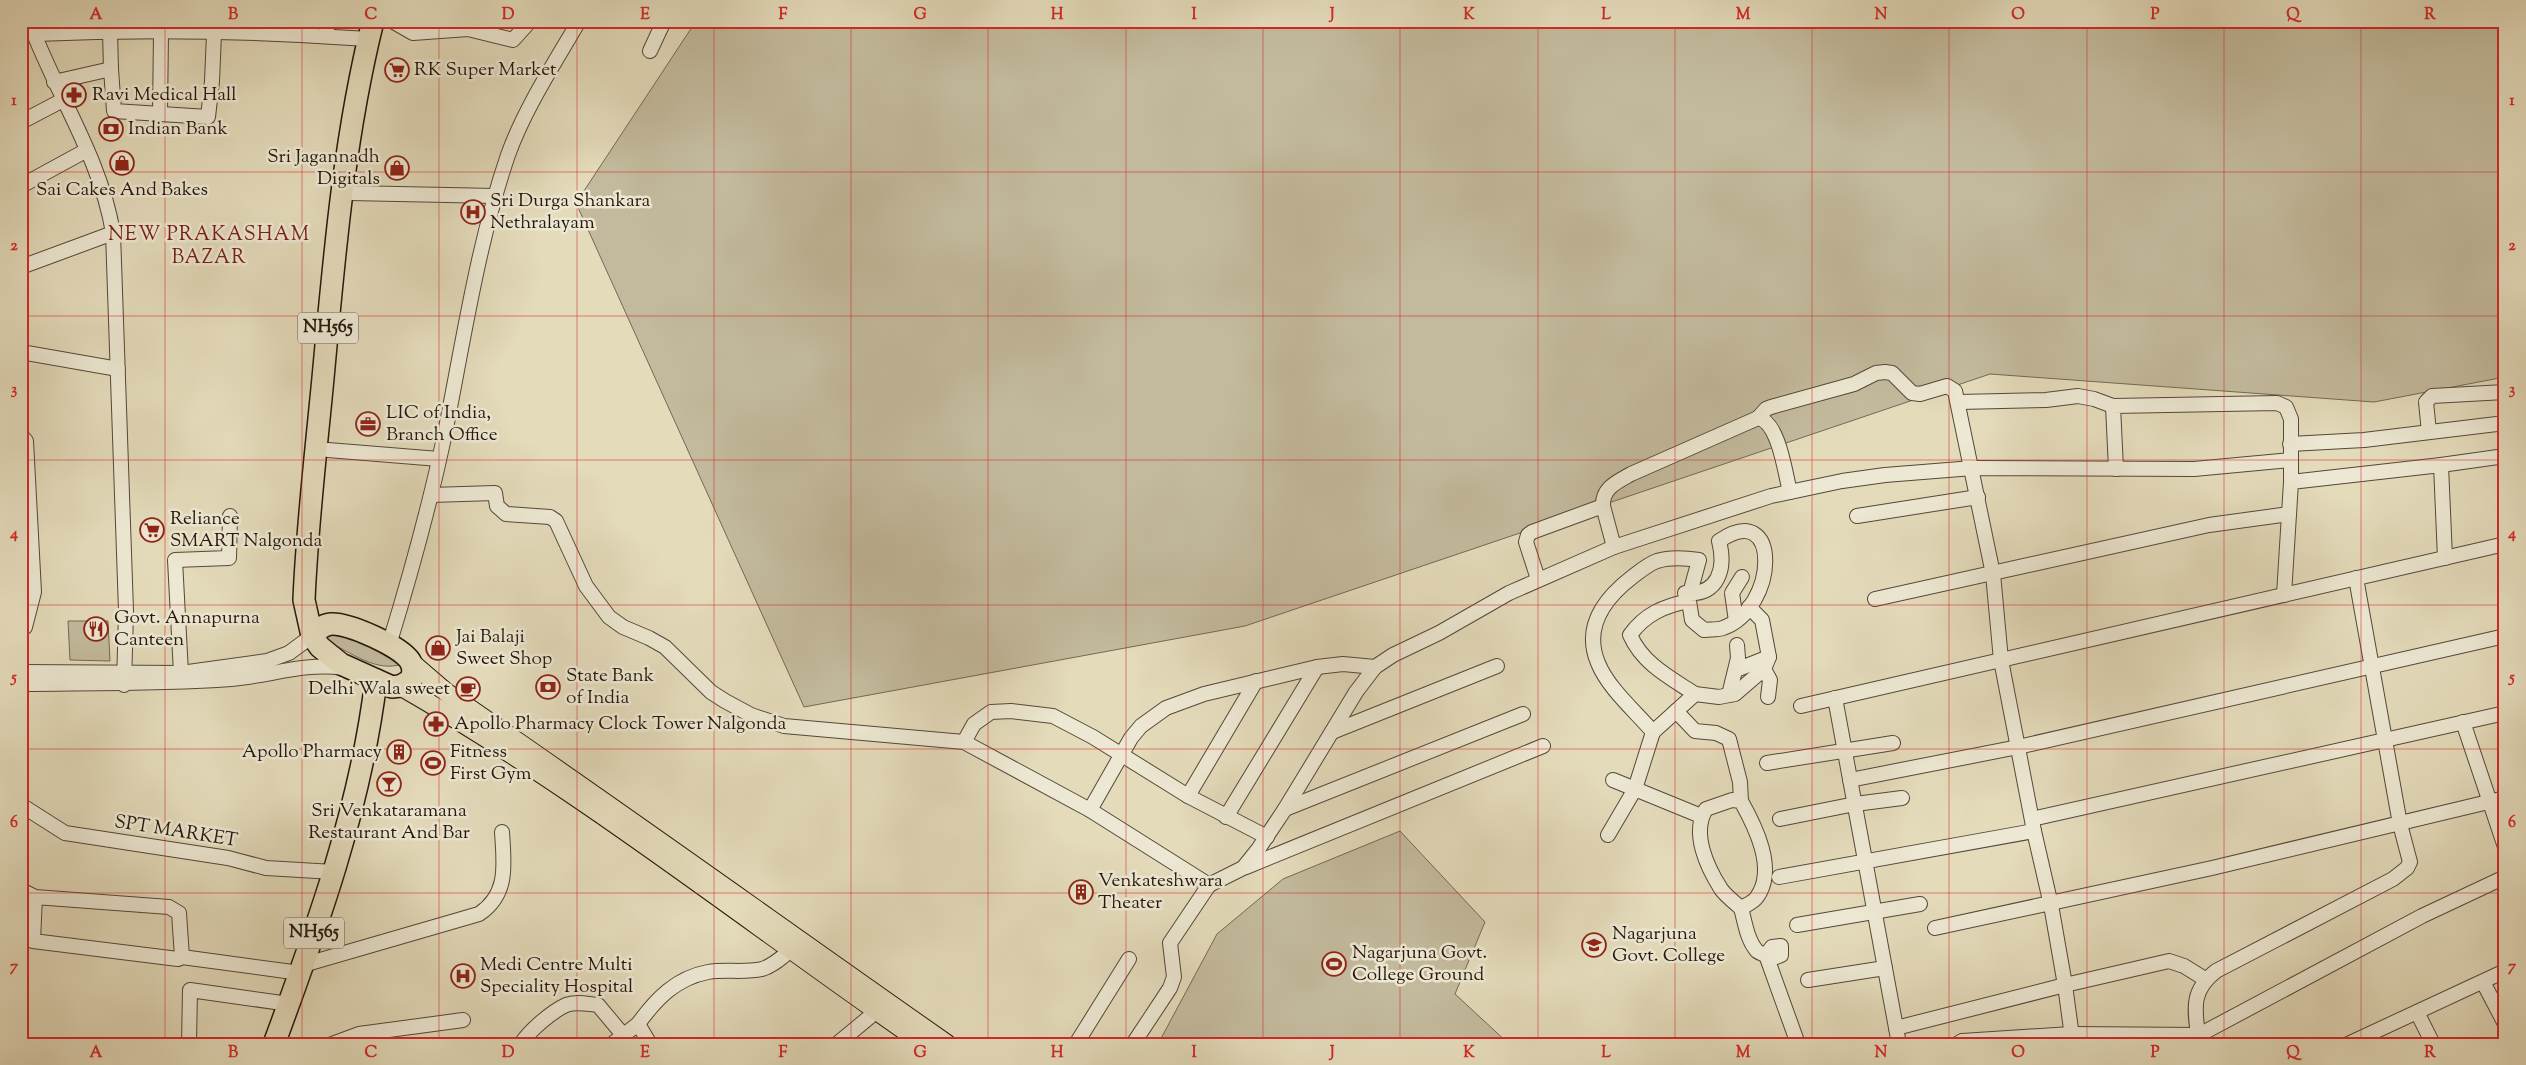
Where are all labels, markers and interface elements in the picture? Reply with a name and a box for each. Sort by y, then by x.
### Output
text: A [90,4,103,27]
text: B [228,4,238,27]
text: C [365,4,378,27]
text: D [502,4,515,27]
text: E [640,4,650,27]
text: F [779,4,788,27]
text: G [913,4,927,27]
text: H [1051,4,1064,27]
text: I [1191,4,1197,27]
text: J [1328,4,1335,27]
text: K [1463,4,1475,27]
text: L [1601,4,1611,27]
text: M [1736,4,1751,27]
text: N [1875,4,1888,27]
text: O [2011,4,2025,27]
text: P [2150,4,2160,27]
text: Q [2286,4,2302,27]
text: R [2424,4,2436,27]
supermarket icon: RK Super Market [384,57,410,83]
place label: RK Super Market [414,57,557,84]
pharmacy icon: Ravi Medical Hall [61,82,87,108]
place label: Ravi Medical Hall [92,82,237,109]
text: 1 [11,90,17,113]
text: 1 [2509,90,2515,113]
bank icon: Indian Bank [98,116,124,142]
place label: Indian Bank [128,116,228,143]
place label: Sri Jagannadh Digitals [267,144,380,193]
shop icon: Sai Cakes And Bakes [109,150,135,176]
shop icon: Sri Jagannadh Digitals [384,155,410,181]
place label: Sai Cakes And Bakes [36,177,208,204]
place label: Sri Durga Shankara Nethralayam [490,188,651,237]
hospital icon: Sri Durga Shankara Nethralayam [460,199,486,225]
district label: NEW PRAKASHAM BAZAR [108,221,310,273]
text: 2 [10,235,18,258]
text: 2 [2508,235,2516,258]
road number: NH565 [298,312,358,343]
text: 3 [11,379,18,402]
text: 3 [2509,379,2516,402]
place label: LIC of India, Branch Office [386,400,498,449]
office icon: LIC of India, Branch Office [355,411,381,437]
place label: Reliance SMART Nalgonda [170,506,323,555]
supermarket icon: Reliance SMART Nalgonda [139,517,165,543]
text: 4 [9,523,18,546]
text: 4 [2507,523,2516,546]
place label: Govt. Annapurna Canteen [114,605,260,654]
restaurant icon: Govt. Annapurna Canteen [83,616,109,642]
place label: Jai Balaji Sweet Shop [455,624,552,673]
shop icon: Jai Balaji Sweet Shop [425,635,451,661]
place label: State Bank of India [566,663,655,712]
text: 5 [9,667,17,690]
text: 5 [2507,667,2515,690]
bank icon: State Bank of India [535,674,561,700]
place label: Delhi Wala sweet [308,676,450,703]
cafe icon: Delhi Wala sweet [455,676,481,702]
pharmacy icon: Apollo Pharmacy Clock Tower Nalgonda [423,711,449,737]
place label: Apollo Pharmacy Clock Tower Nalgonda [454,711,786,738]
place label: Apollo Pharmacy [242,739,383,766]
building icon: Apollo Pharmacy [386,739,412,765]
place label: Fitness First Gym [450,739,532,788]
sports icon: Fitness First Gym [420,750,446,776]
bar icon: Sri Venkataramana Restaurant And Bar [376,771,402,797]
place label: Sri Venkataramana Restaurant And Bar [308,798,470,847]
street label: SPT MARKET [112,809,240,855]
text: 6 [10,812,18,835]
text: 6 [2508,812,2516,835]
place label: Venkateshwara Theater [1098,868,1223,917]
building icon: Venkateshwara Theater [1068,879,1094,905]
road number: NH565 [284,918,344,948]
place label: Nagarjuna Govt. College [1612,921,1725,970]
school or university icon: Nagarjuna Govt. College [1581,932,1607,958]
place label: Nagarjuna Govt. College Ground [1352,940,1487,989]
sports icon: Nagarjuna Govt. College Ground [1321,951,1347,977]
place label: Medi Centre Multi Speciality Hospital [480,952,633,1001]
text: 7 [10,956,19,979]
text: 7 [2508,956,2517,979]
hospital icon: Medi Centre Multi Speciality Hospital [450,963,476,989]
text: A [90,1042,103,1065]
text: B [228,1042,238,1065]
text: C [365,1042,378,1065]
text: D [502,1042,515,1065]
text: E [640,1042,650,1065]
text: F [779,1042,788,1065]
text: G [913,1042,927,1065]
text: H [1051,1042,1064,1065]
text: I [1191,1042,1197,1065]
text: J [1328,1042,1335,1065]
text: K [1463,1042,1475,1065]
text: L [1601,1042,1611,1065]
text: M [1736,1042,1751,1065]
text: N [1875,1042,1888,1065]
text: O [2011,1042,2025,1065]
text: P [2150,1042,2160,1065]
text: Q [2286,1042,2302,1065]
text: R [2424,1042,2436,1065]

